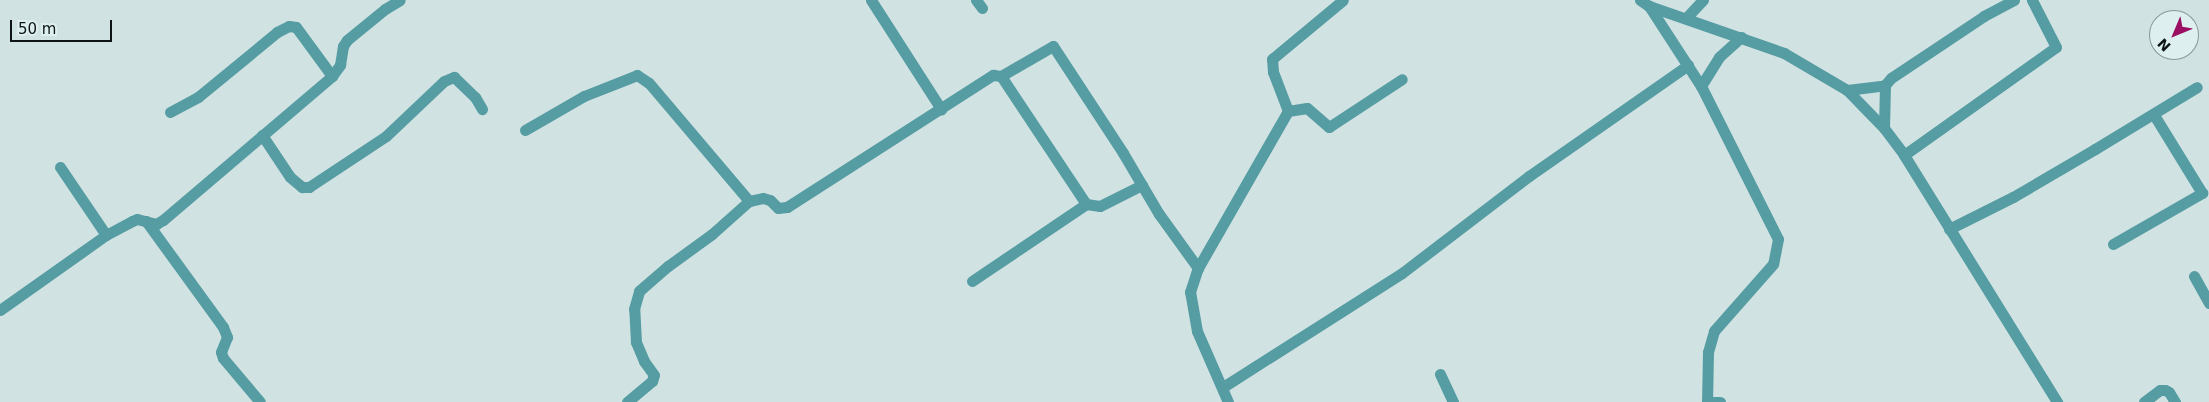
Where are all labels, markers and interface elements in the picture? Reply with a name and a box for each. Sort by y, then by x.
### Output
scale bar [12,10,115,42]
north arrow [2149,10,2199,60]
text: 50 m [18,20,56,38]
text: N [2154,35,2174,55]

